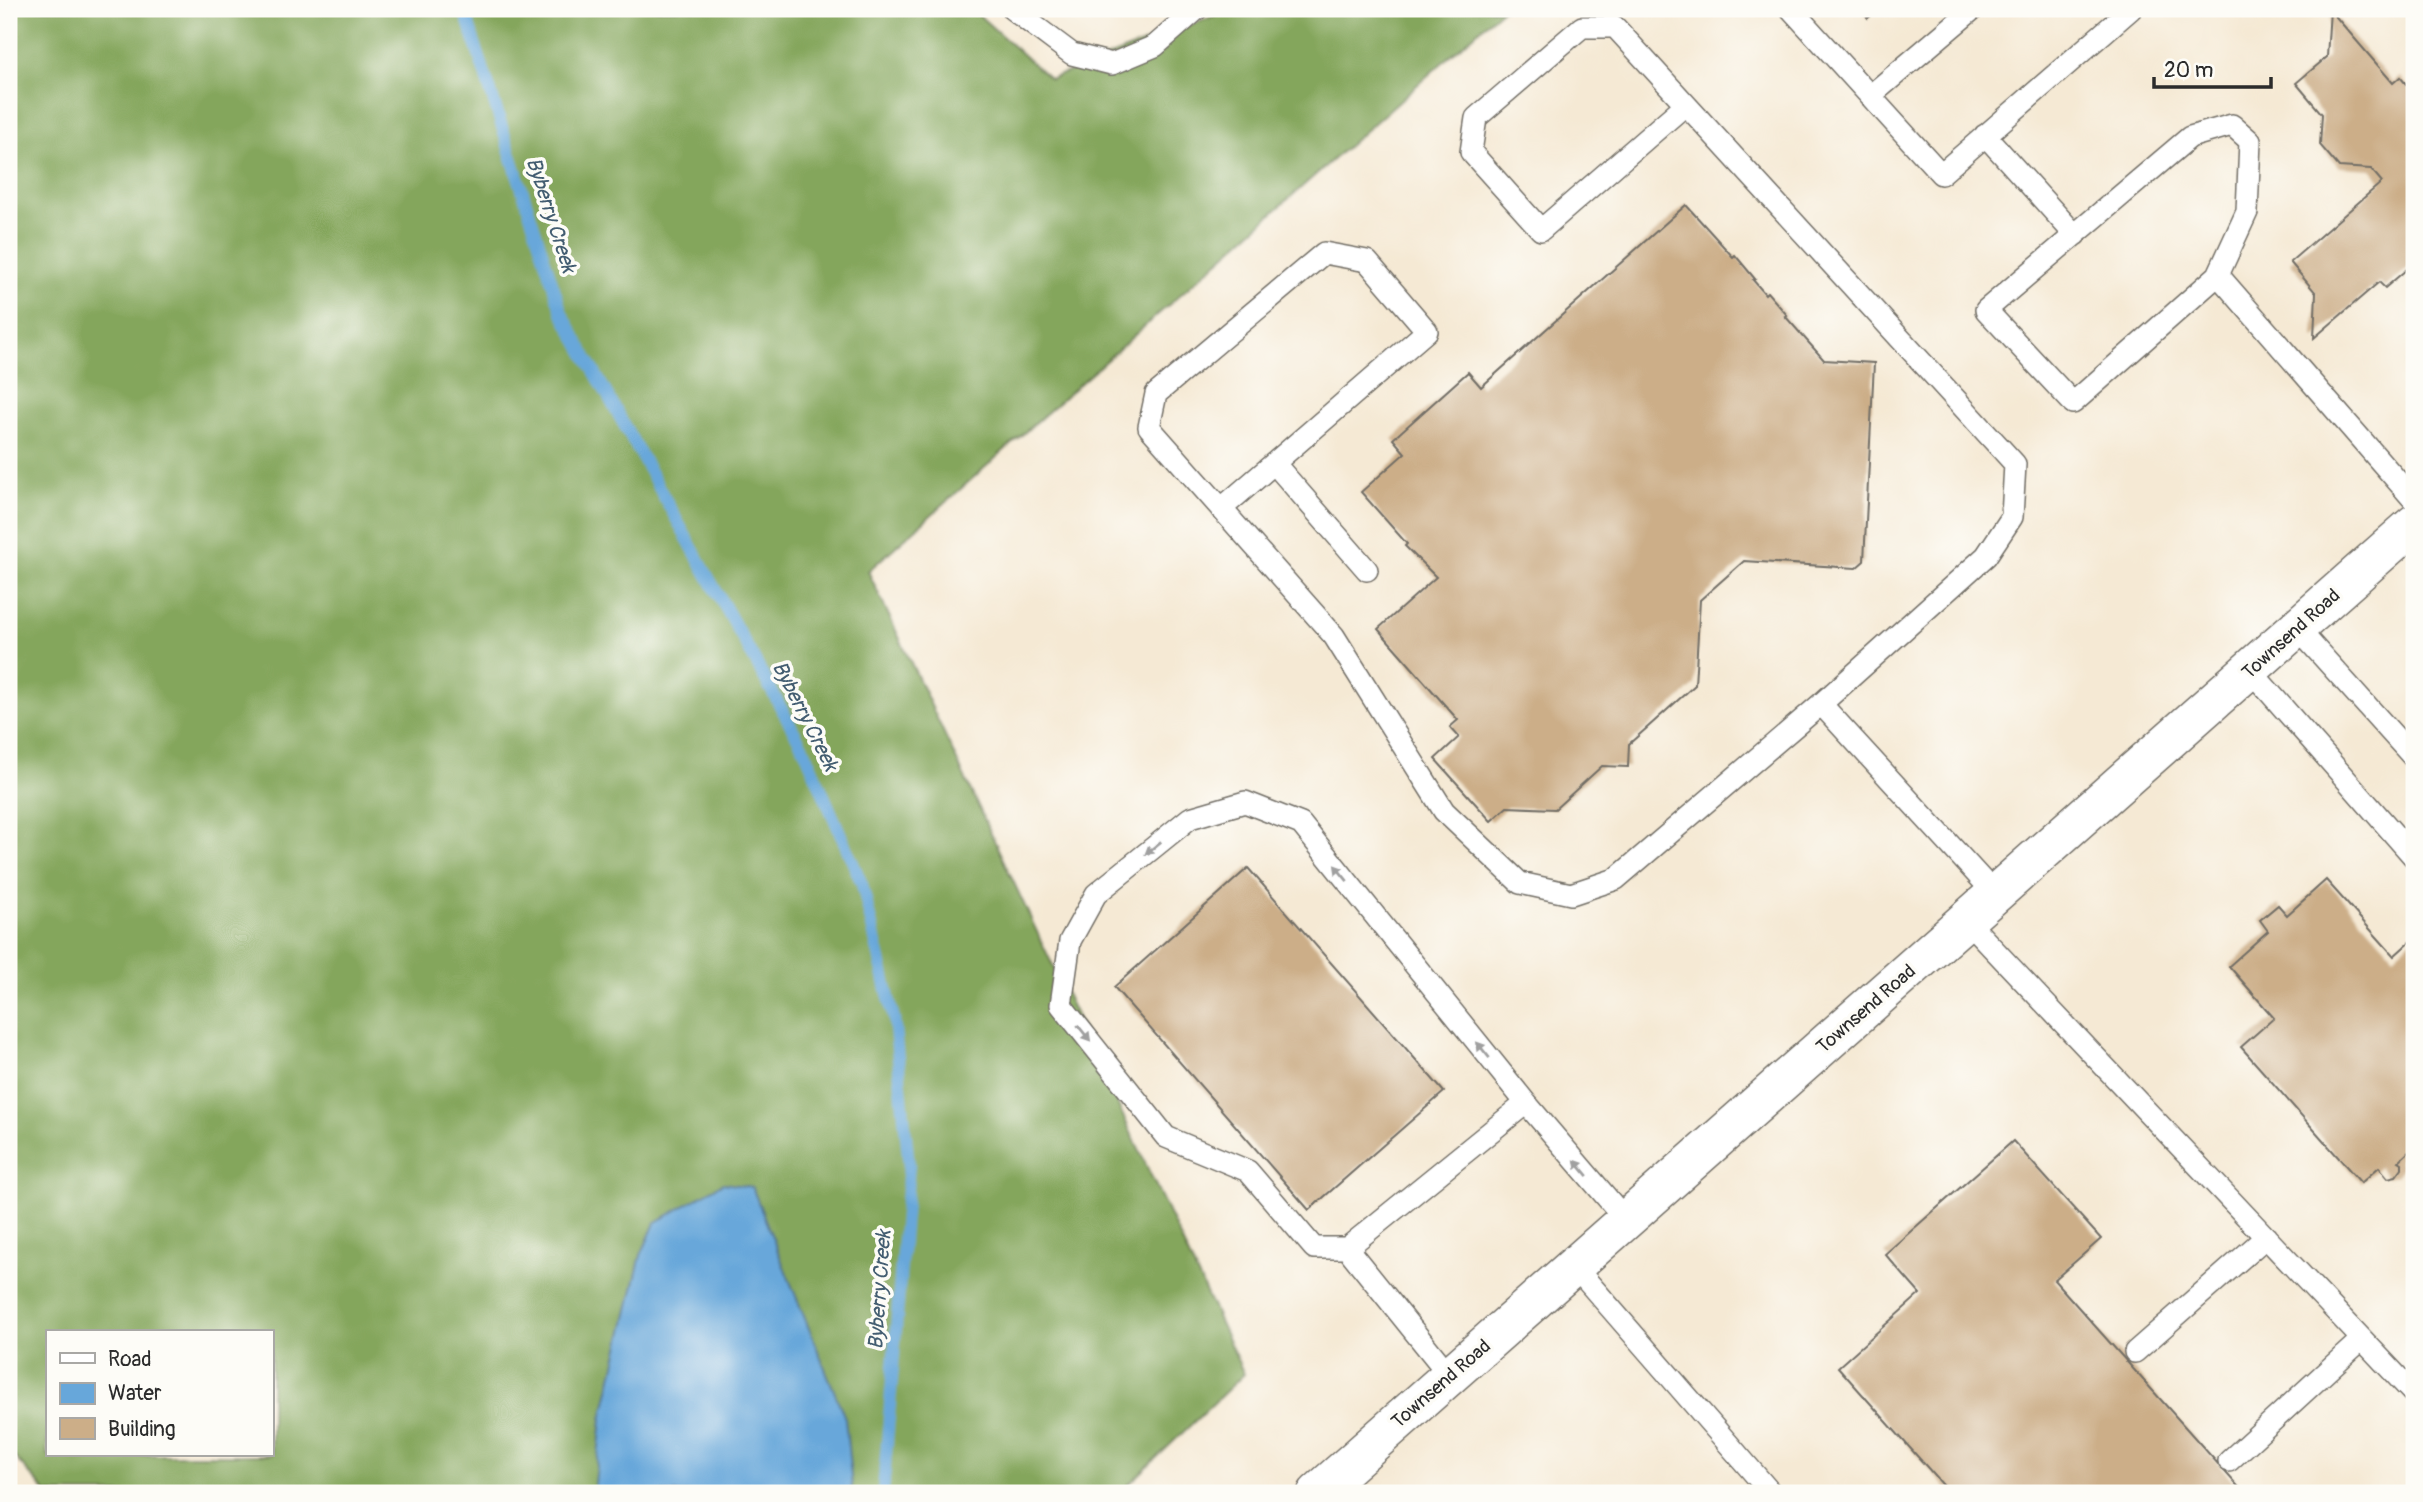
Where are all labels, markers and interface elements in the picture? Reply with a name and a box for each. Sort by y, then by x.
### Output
scale bar [2154,46,2271,90]
text: 20 m [2164,57,2213,84]
water label: Byberry Creek [520,154,583,278]
street label: Townsend Road [2237,584,2345,684]
water label: Byberry Creek [766,657,845,777]
one-way arrow [1145,840,1163,855]
one-way arrow [1333,864,1348,882]
street label: Townsend Road [1811,959,1921,1059]
one-way arrow [1076,1023,1091,1041]
one-way arrow [1476,1041,1491,1059]
one-way arrow [1574,1159,1589,1177]
water label: Byberry Creek [862,1227,898,1351]
legend [46,1330,273,1456]
street label: Townsend Road [1386,1334,1496,1434]
text: Road [108,1346,152,1373]
text: Water [108,1380,162,1407]
text: Building [108,1416,175,1443]

